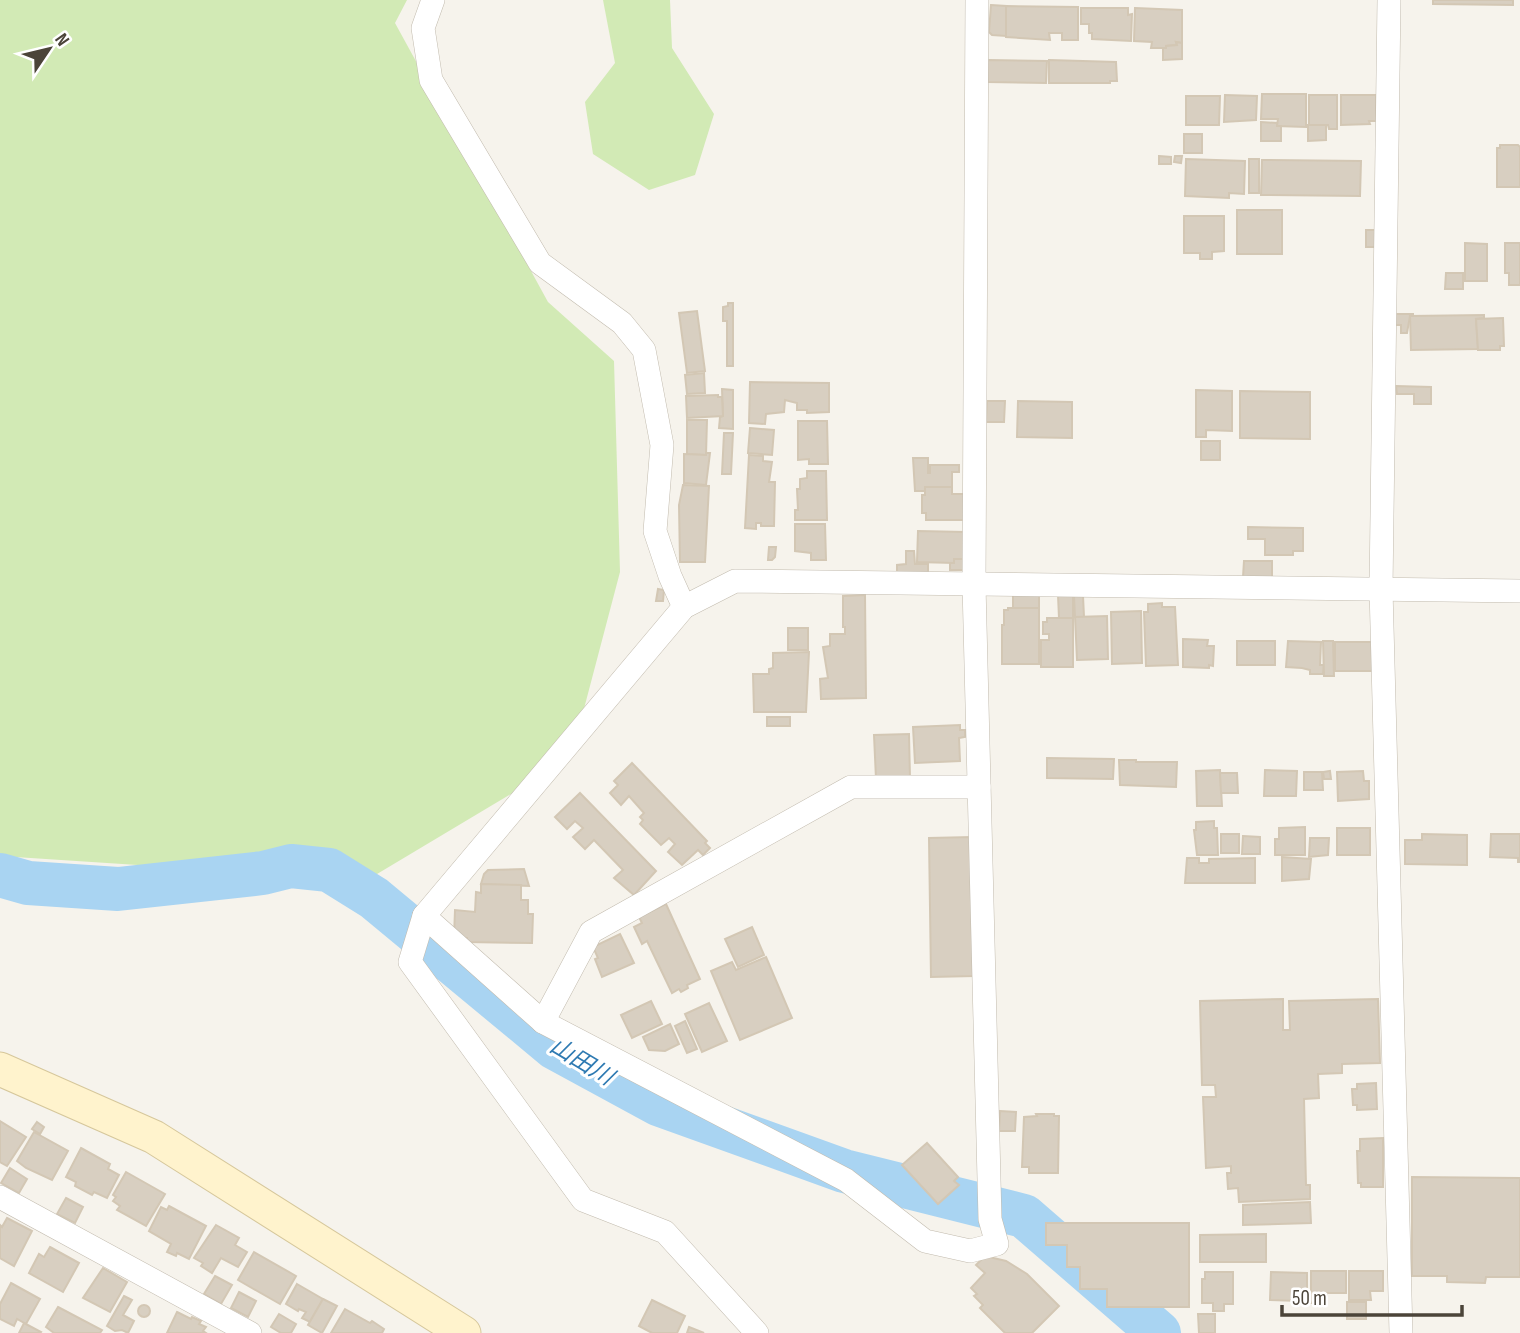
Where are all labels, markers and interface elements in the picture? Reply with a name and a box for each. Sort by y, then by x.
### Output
north arrow [14,14,84,84]
text: N [49,29,74,51]
water label: 山田川 [545,1032,621,1093]
scale bar [1282,1274,1462,1318]
text: 50 m [1292,1286,1327,1311]

